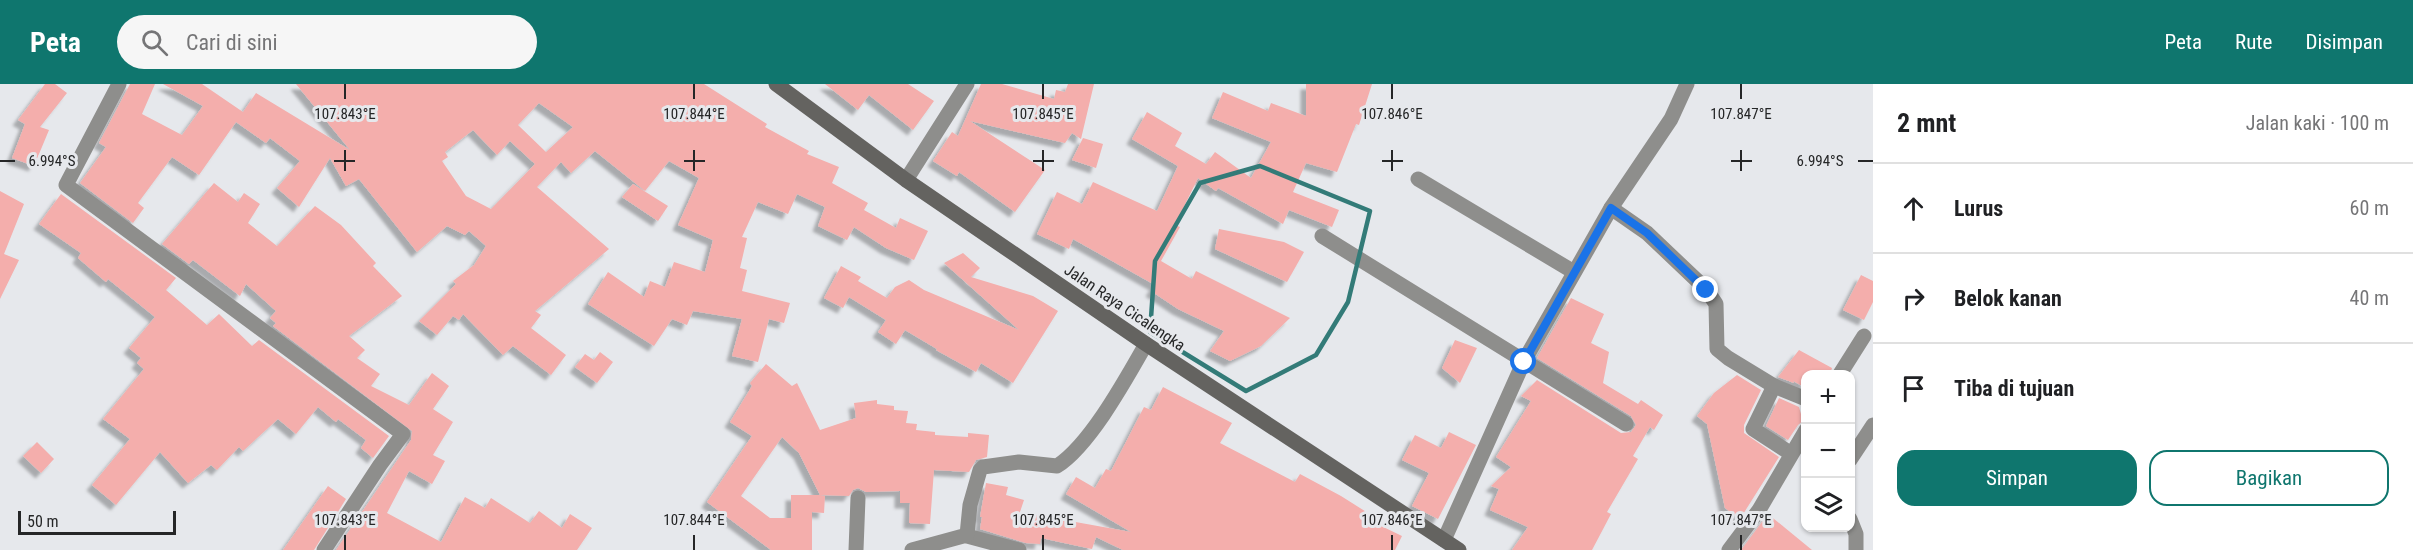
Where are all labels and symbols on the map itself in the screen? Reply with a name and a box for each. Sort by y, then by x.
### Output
text: 107.843°E [314,105,376,123]
text: 107.844°E [663,105,725,123]
text: 107.845°E [1012,105,1074,123]
text: 107.846°E [1361,105,1423,123]
text: 107.847°E [1710,105,1772,123]
text: 6.994°S [29,152,76,170]
text: 6.994°S [1797,152,1844,170]
street label: Jalan Raya Cicalengka [1061,260,1189,355]
route end [1692,276,1718,302]
route start [1510,348,1536,374]
scale bar [18,508,176,536]
text: 107.843°E [314,511,376,529]
text: 107.844°E [663,511,725,529]
text: 107.845°E [1012,511,1074,529]
text: 107.846°E [1361,511,1423,529]
text: 107.847°E [1710,511,1772,529]

